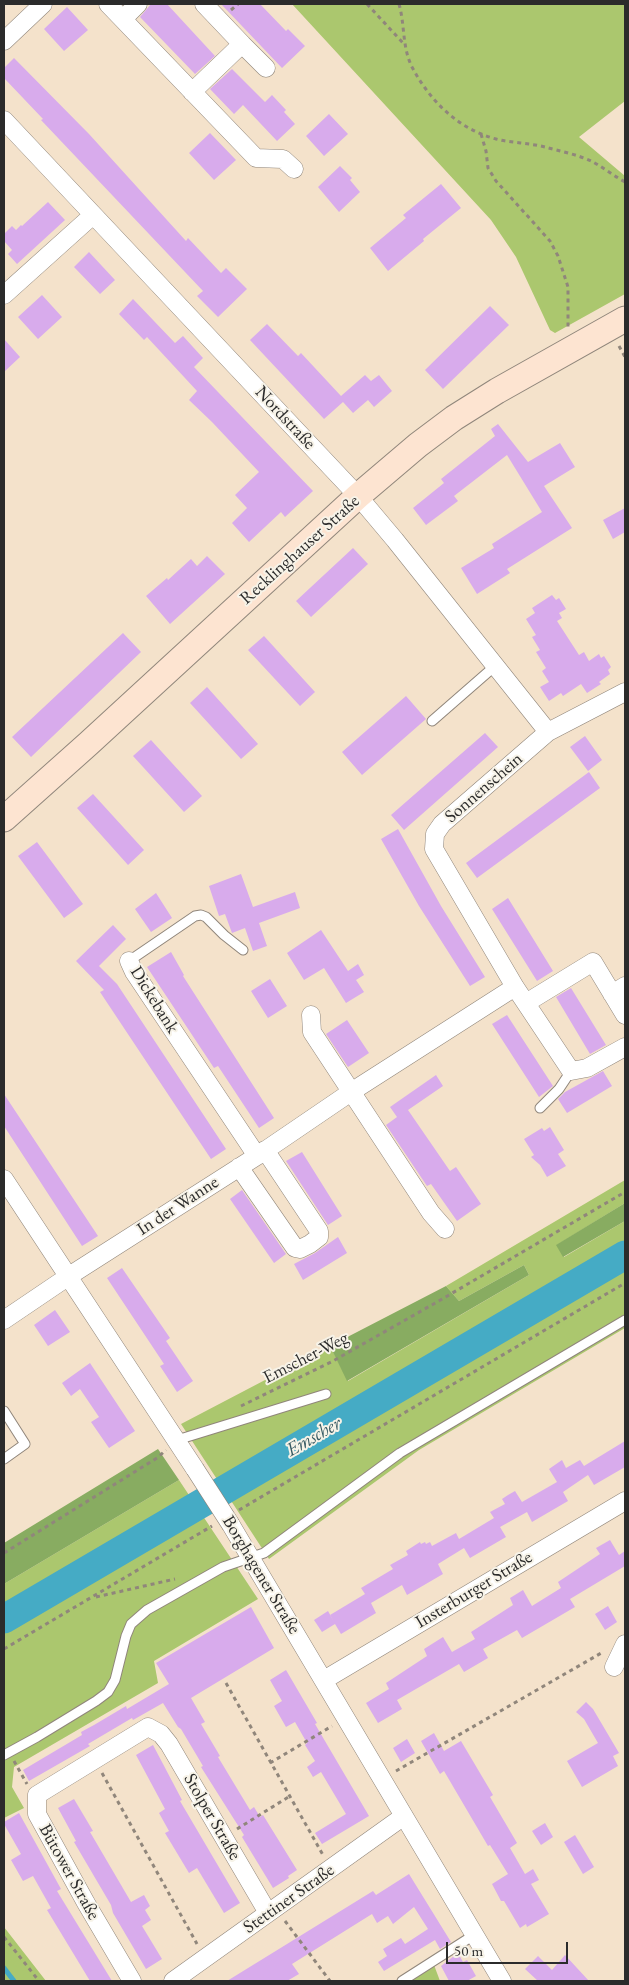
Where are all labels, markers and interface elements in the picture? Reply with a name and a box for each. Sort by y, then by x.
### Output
street label: Nordstraße [250,382,320,454]
street label: Recklinghauser Straße [236,491,364,609]
street label: Sonnenschein [441,748,527,828]
street label: Dickebank [125,963,183,1037]
street label: In der Wanne [133,1172,223,1240]
street label: Emscher-Weg [260,1327,352,1389]
water label: Emscher [282,1412,346,1462]
street label: Borghagener Straße [217,1512,305,1638]
street label: Insterburger Straße [412,1547,536,1633]
street label: Stolper Straße [179,1770,245,1864]
street label: Bütower Straße [34,1820,104,1924]
street label: Stettiner Straße [239,1860,339,1938]
scale bar [449,1932,572,1964]
text: 50 m [454,1941,483,1960]

